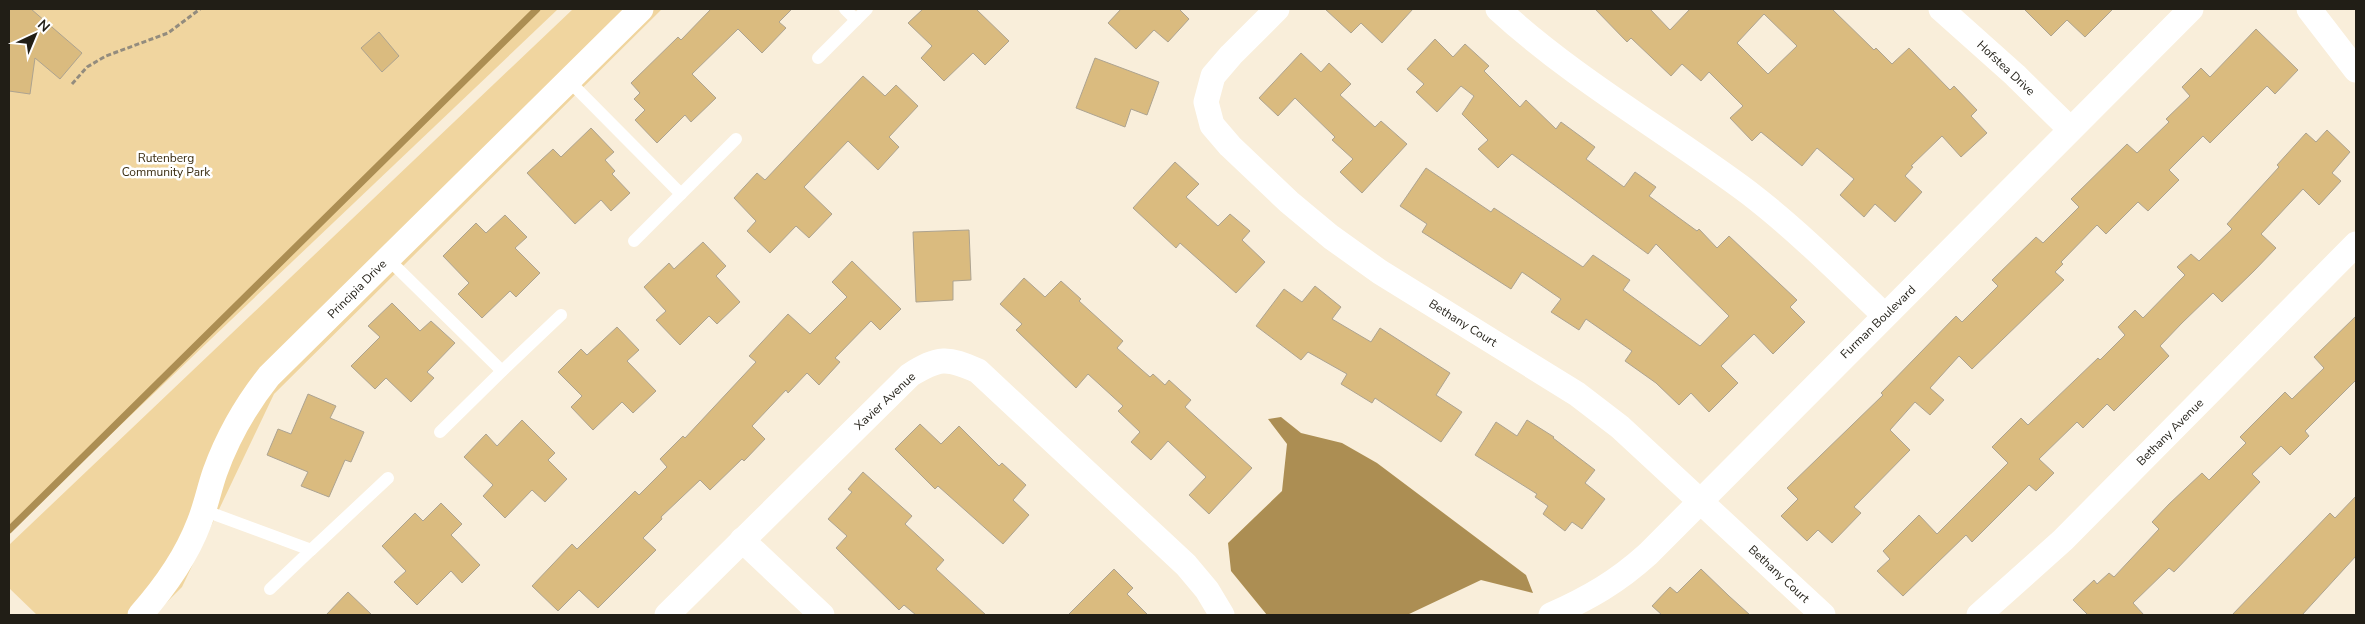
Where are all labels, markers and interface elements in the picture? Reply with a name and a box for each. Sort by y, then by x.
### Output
north arrow [10,10,60,60]
text: N [33,16,54,36]
street label: Hofstea Drive [1974,37,2038,99]
park label: Rutenberg Community Park [122,150,211,180]
street label: Principia Drive [324,256,390,322]
street label: Furman Boulevard [1837,282,1919,362]
street label: Bethany Court [1426,296,1501,351]
street label: Xavier Avenue [851,369,919,433]
street label: Bethany Avenue [2133,395,2207,469]
street label: Bethany Court [1745,542,1813,607]

